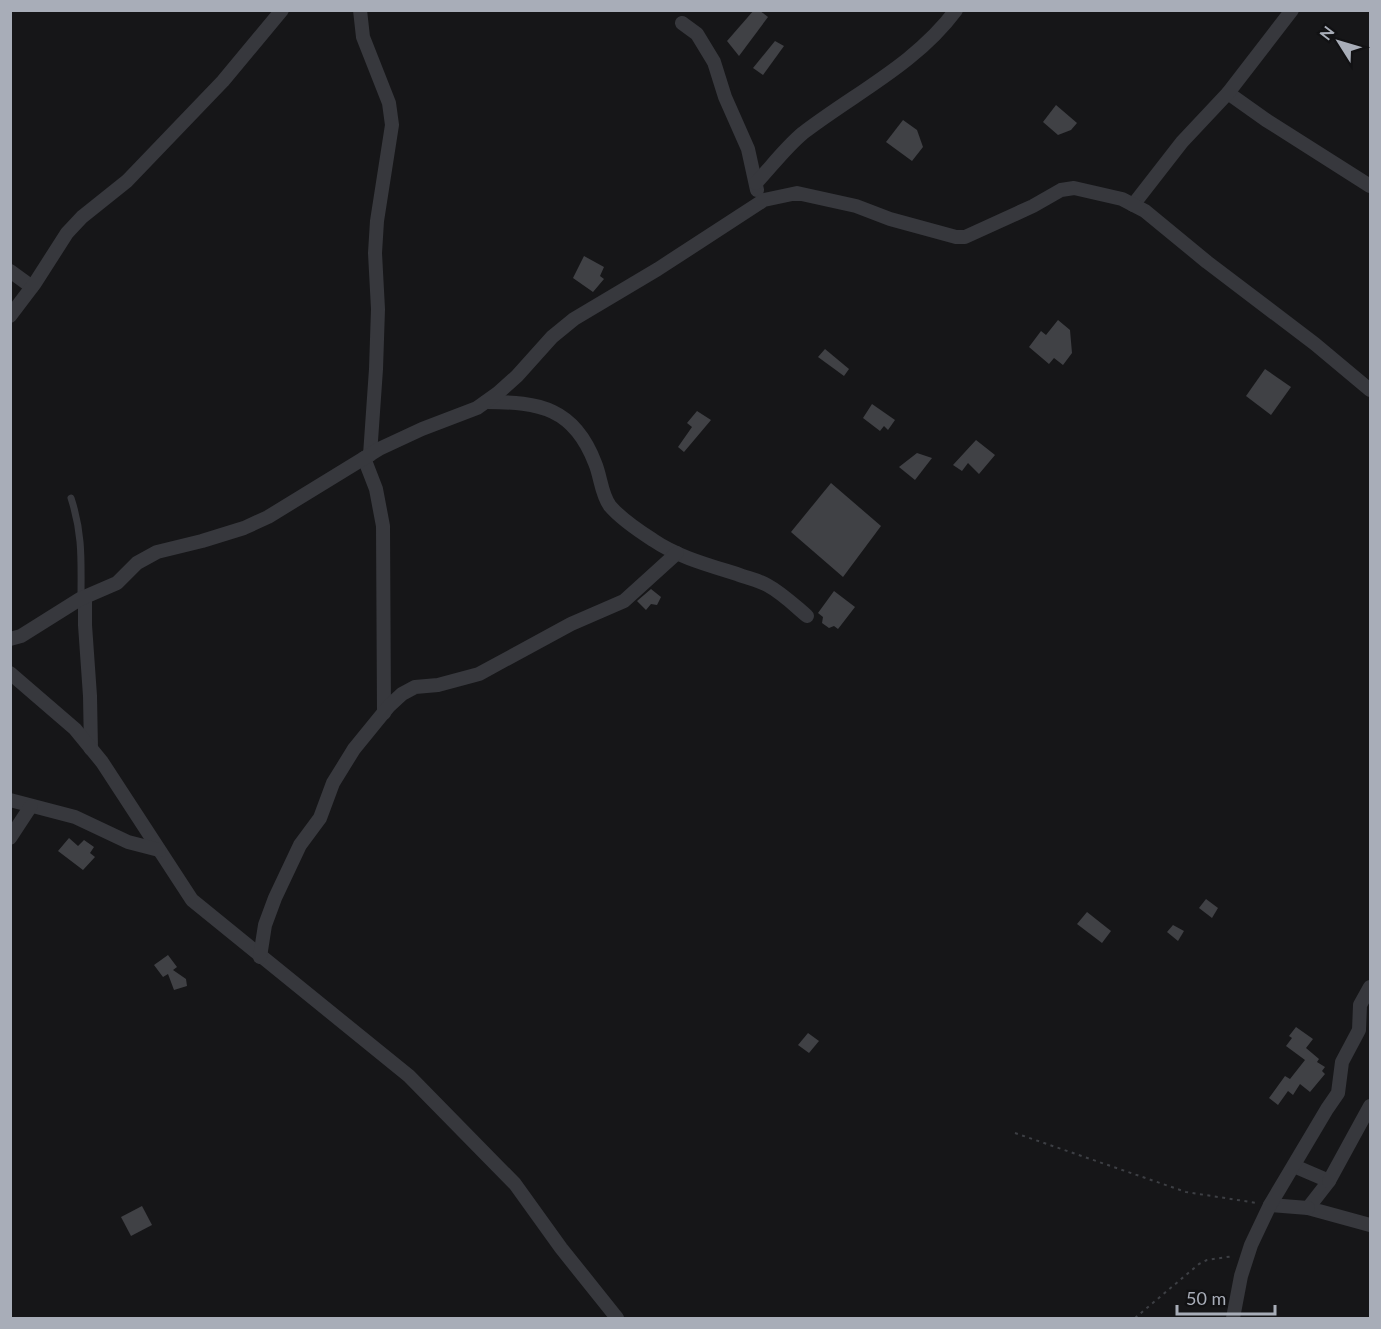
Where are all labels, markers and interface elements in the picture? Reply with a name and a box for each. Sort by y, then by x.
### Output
north arrow [1309,12,1369,72]
text: N [1315,22,1338,43]
scale bar [1177,1278,1274,1316]
text: 50 m [1186,1287,1226,1309]

